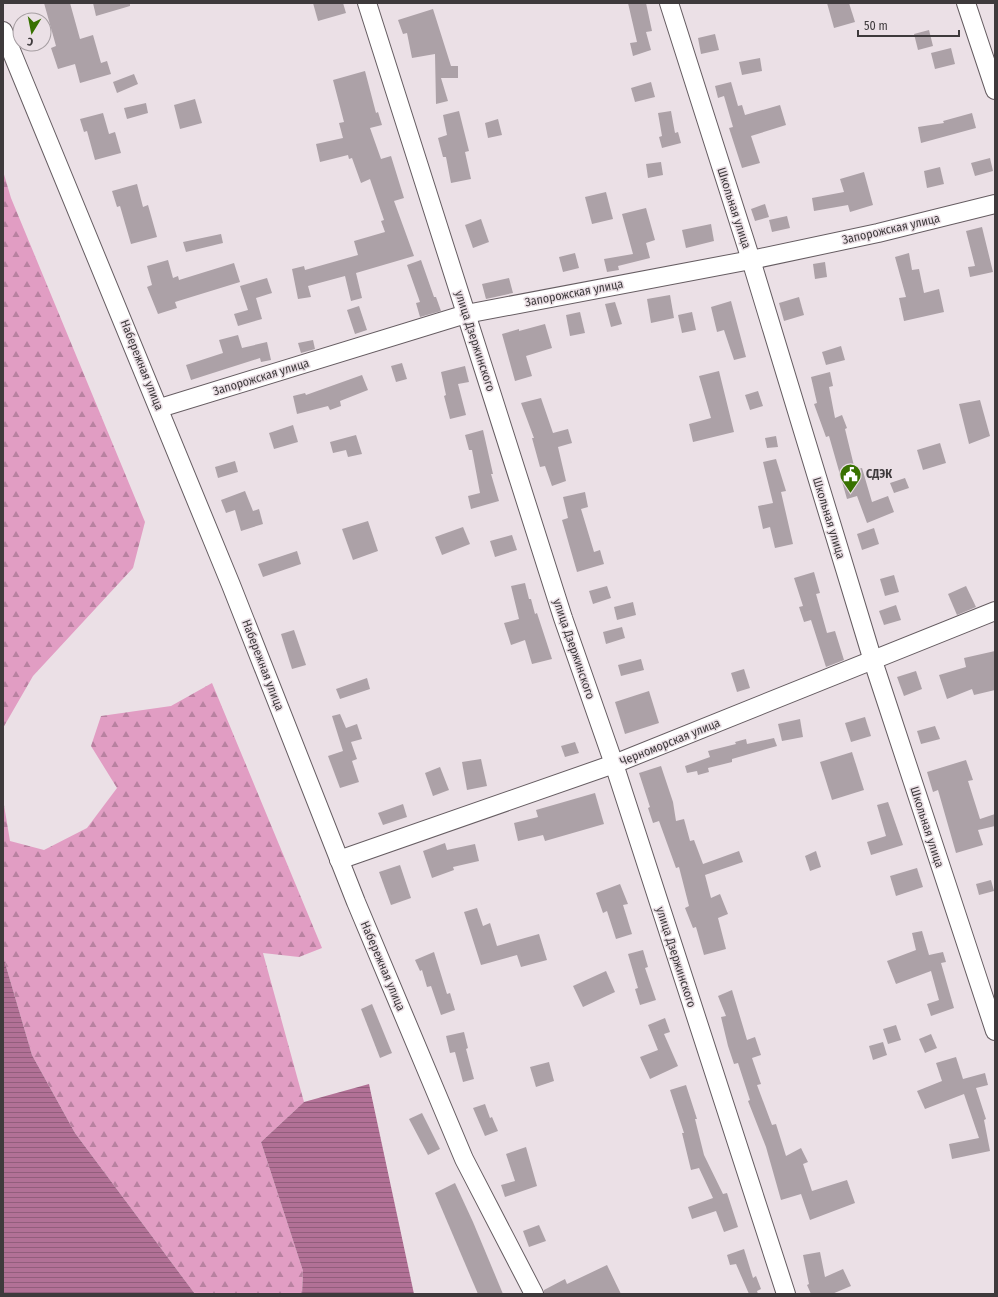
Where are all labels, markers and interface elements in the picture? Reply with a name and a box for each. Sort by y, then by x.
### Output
north arrow [12,12,52,52]
scale bar [858,12,959,38]
text: 50 m [864,19,888,33]
text: С [26,34,34,48]
street label: Школьная улица [714,166,754,250]
street label: Запорожская улица [841,211,941,247]
street label: Запорожская улица [524,277,624,309]
street label: улица Дзержинского [452,289,498,393]
street label: Набережная улица [117,318,167,412]
street label: Запорожская улица [211,356,311,398]
public building icon: СДЭК [837,461,863,494]
place label: СДЭК [866,467,892,481]
street label: Школьная улица [810,476,848,561]
street label: улица Дзержинского [550,597,598,701]
street label: Набережная улица [239,618,287,713]
street label: Черноморская улица [618,715,722,769]
street label: Школьная улица [907,785,947,869]
street label: улица Дзержинского [653,905,699,1009]
street label: Набережная улица [358,919,408,1013]

